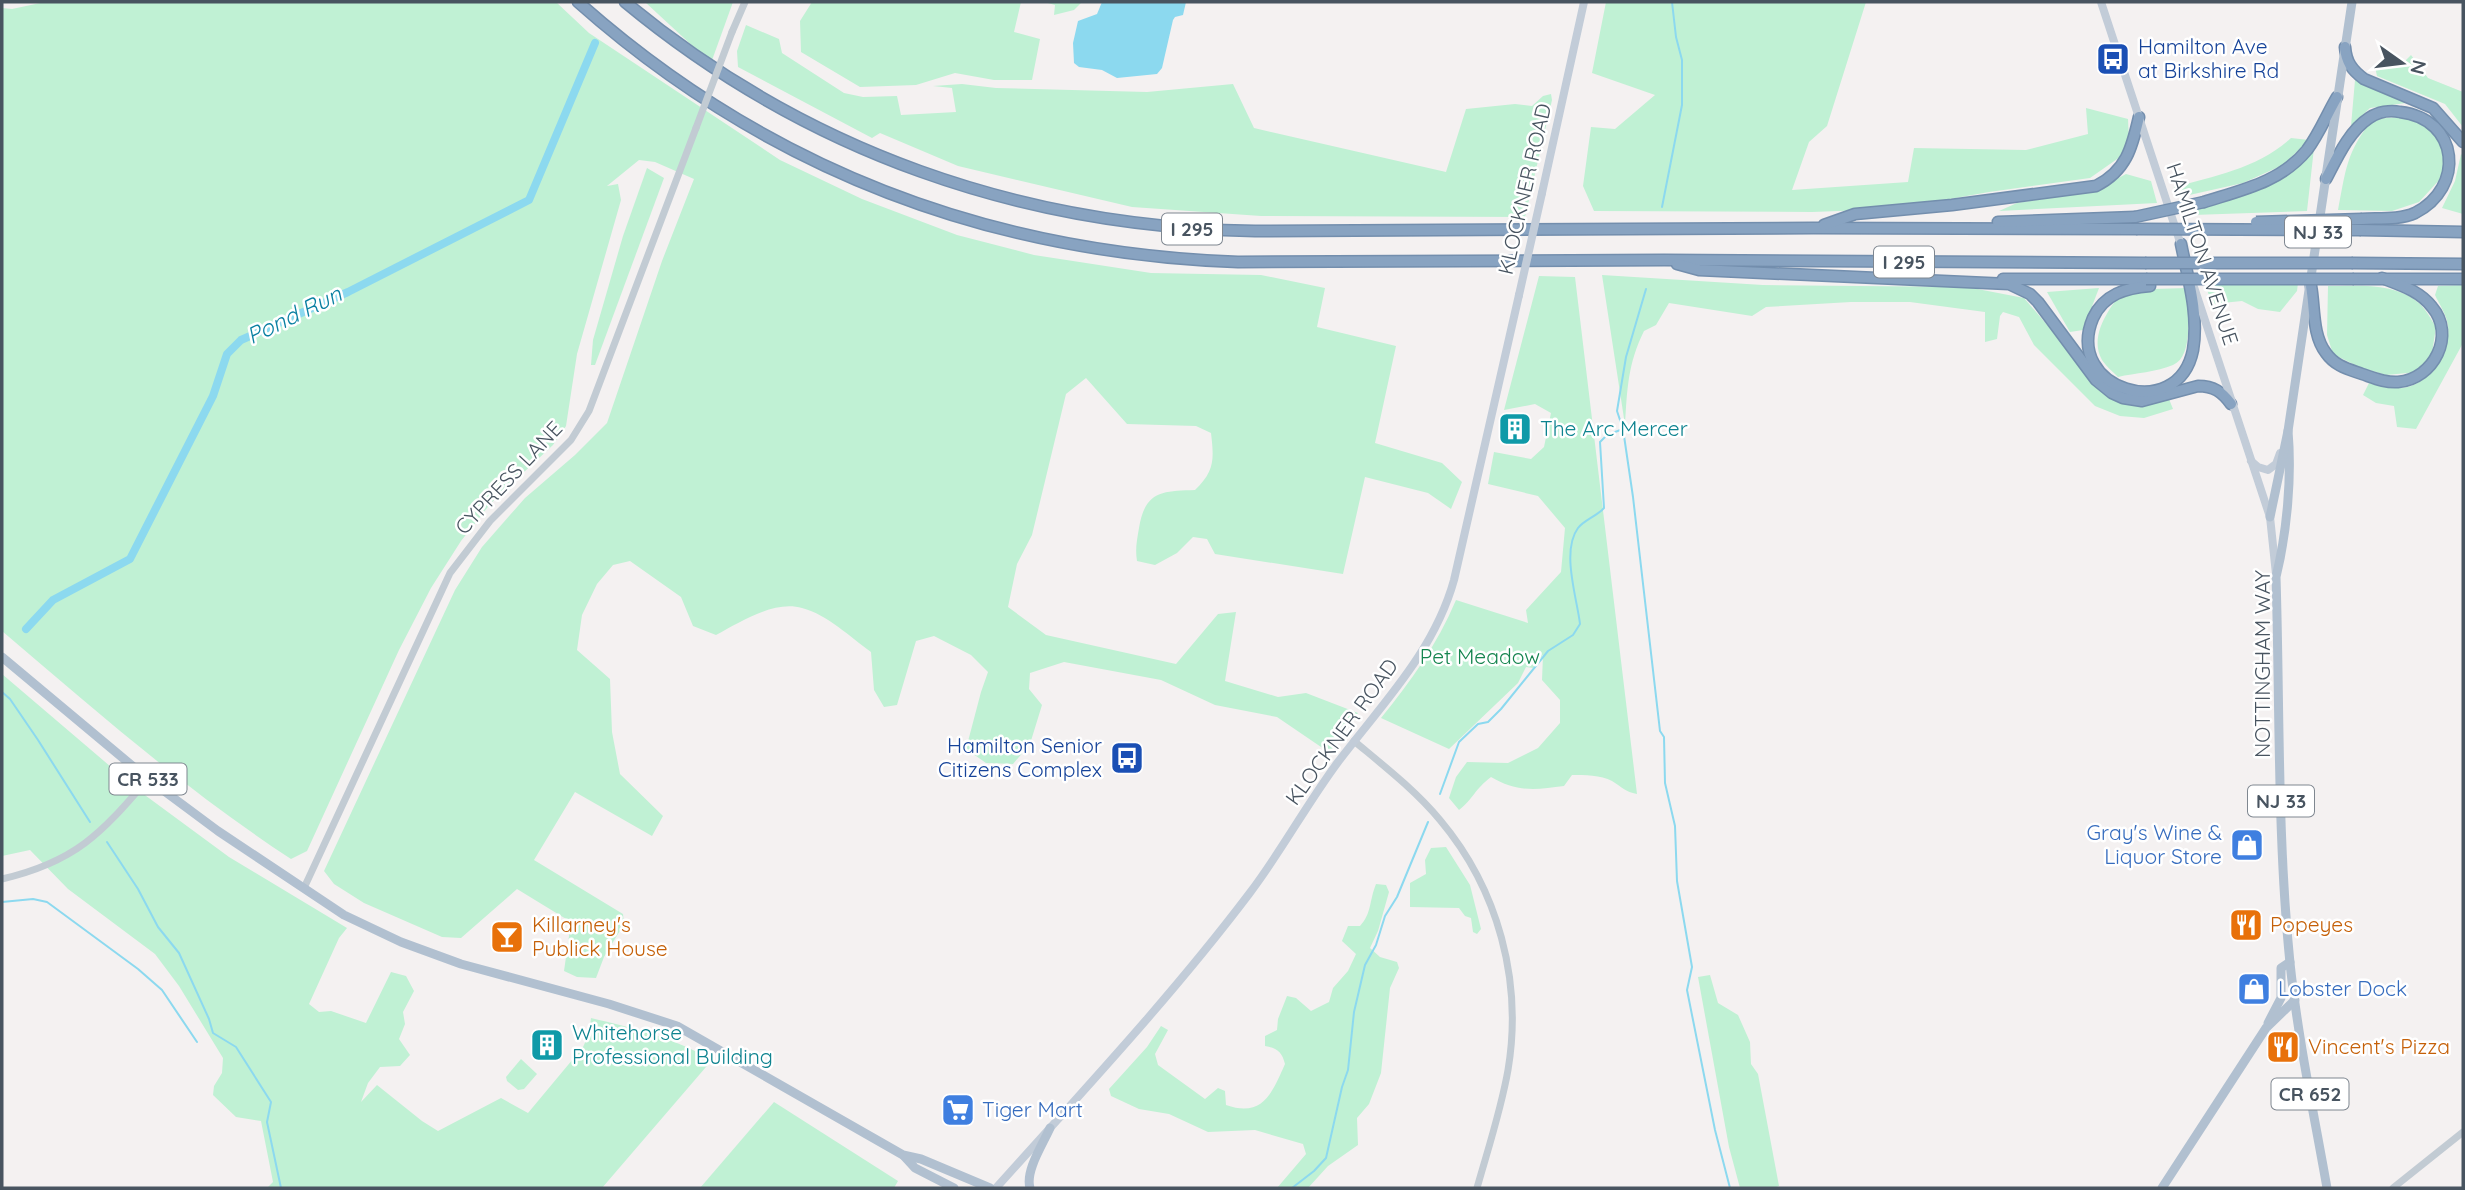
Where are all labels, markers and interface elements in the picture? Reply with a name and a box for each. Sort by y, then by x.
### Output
north arrow [2367,28,2437,98]
place label: Hamilton Ave at Birkshire Rd [2138,33,2279,83]
bus stop icon: Hamilton Ave at Birkshire Rd [2094,40,2132,78]
text: N [2405,57,2432,77]
street label: KLOCKNER ROAD [1492,101,1556,277]
street label: HAMILTON AVENUE [2161,159,2245,348]
road number: I 295 [1162,214,1222,244]
road number: NJ 33 [2285,216,2351,248]
road number: I 295 [1874,246,1934,278]
water label: Pond Run [241,279,347,350]
building icon: The Arc Mercer [1496,410,1534,448]
street label: CYPRESS LANE [449,415,567,539]
place label: The Arc Mercer [1540,415,1688,441]
street label: NOTTINGHAM WAY [2249,570,2275,758]
park label: Pet Meadow [1420,643,1540,669]
street label: KLOCKNER ROAD [1279,653,1403,810]
place label: Hamilton Senior Citizens Complex [938,732,1102,782]
bus stop icon: Hamilton Senior Citizens Complex [1108,739,1146,777]
road number: CR 533 [110,764,186,794]
road number: NJ 33 [2248,786,2314,816]
place label: Gray's Wine & Liquor Store [2087,819,2222,869]
shop icon: Gray's Wine & Liquor Store [2228,826,2266,864]
restaurant icon: Popeyes [2227,906,2265,944]
place label: Killarney's Publick House [532,911,668,961]
place label: Popeyes [2270,911,2353,937]
bar icon: Killarney's Publick House [488,918,526,956]
shop icon: Lobster Dock [2235,970,2273,1008]
place label: Lobster Dock [2278,975,2407,1001]
place label: Whitehorse Professional Building [572,1019,773,1069]
building icon: Whitehorse Professional Building [528,1026,566,1064]
restaurant icon: Vincent's Pizza [2264,1028,2302,1066]
place label: Vincent's Pizza [2308,1033,2450,1059]
road number: CR 652 [2272,1078,2348,1110]
supermarket icon: Tiger Mart [939,1091,977,1129]
place label: Tiger Mart [982,1096,1083,1122]

